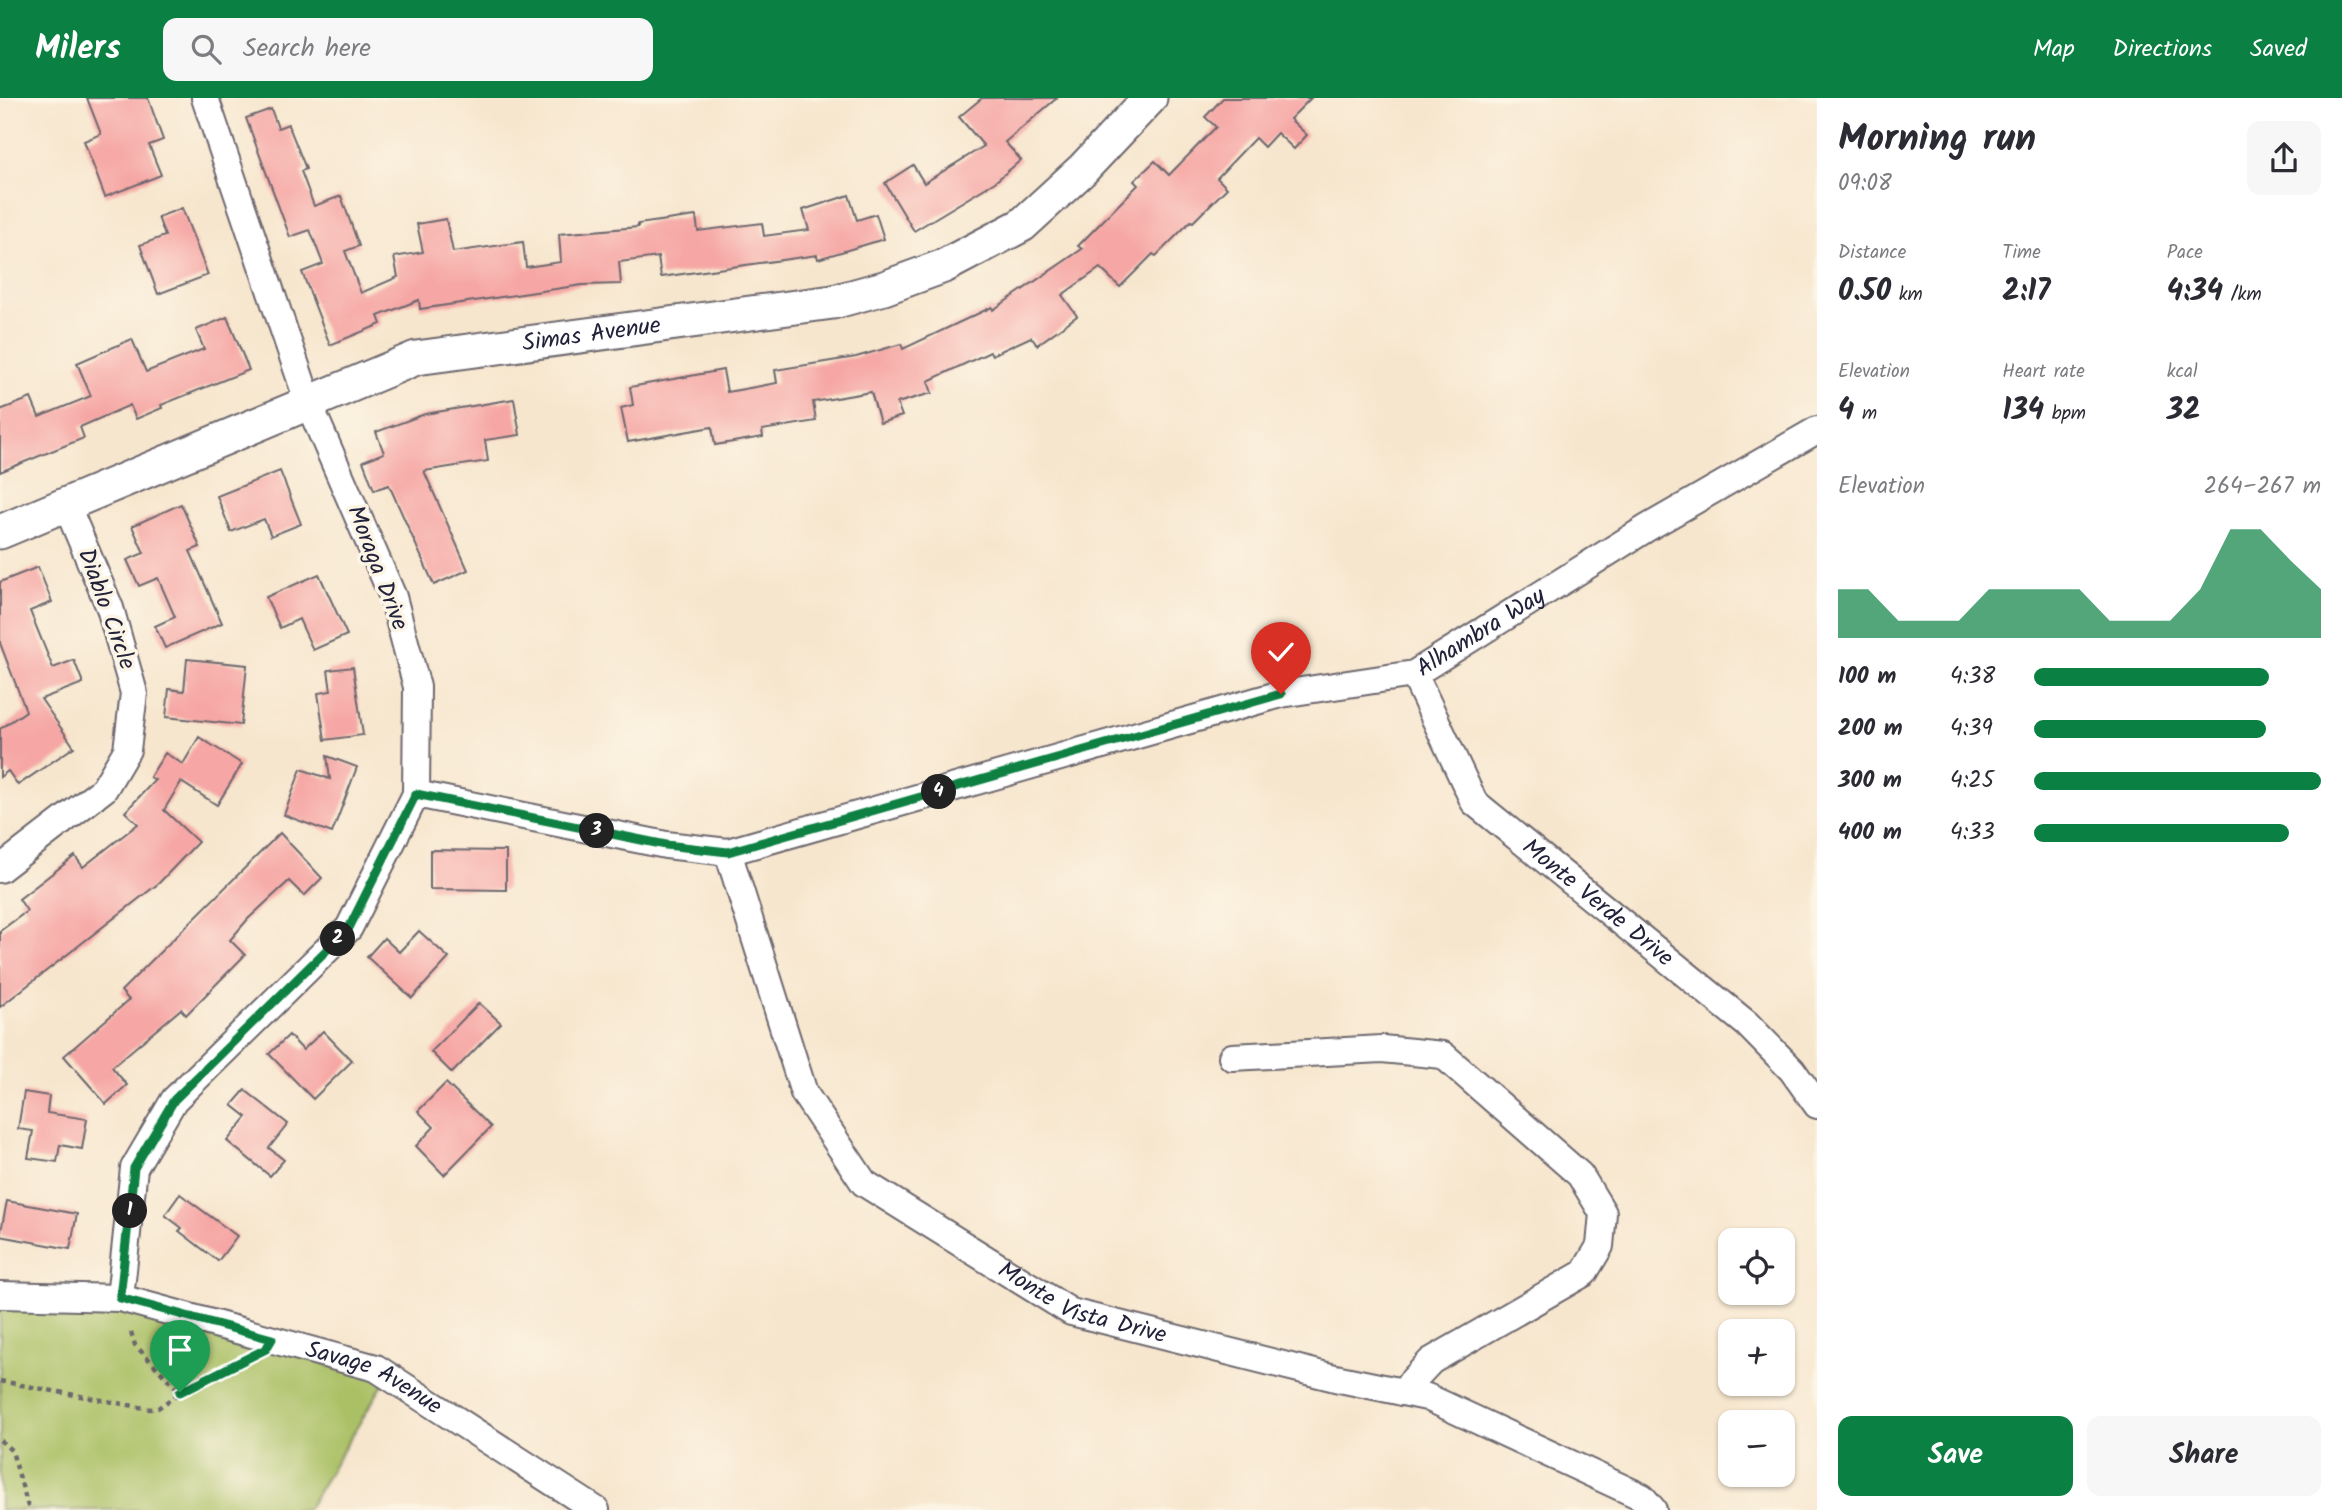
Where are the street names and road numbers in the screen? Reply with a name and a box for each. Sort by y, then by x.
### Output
street label: Simas Avenue [520,306,663,363]
street label: Moraga Drive [335,500,419,636]
street label: Diablo Circle [66,543,146,675]
street label: Alhambra Way [1408,576,1554,688]
street label: Monte Verde Drive [1513,829,1683,977]
street label: Monte Vista Drive [990,1251,1171,1355]
street label: Savage Avenue [301,1330,450,1425]

